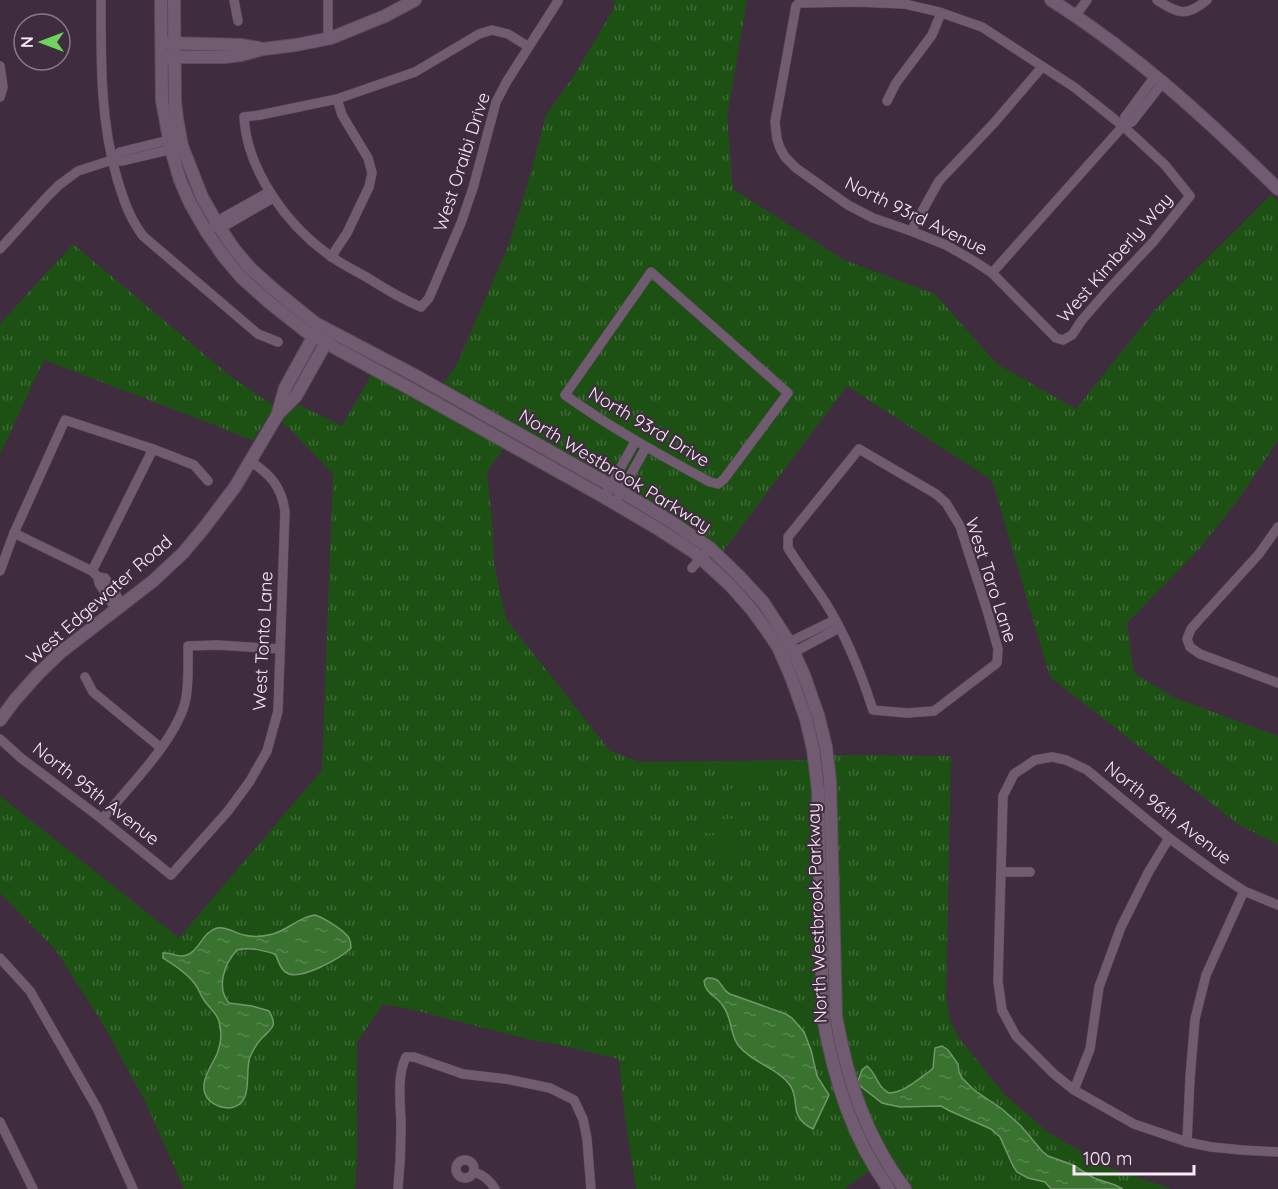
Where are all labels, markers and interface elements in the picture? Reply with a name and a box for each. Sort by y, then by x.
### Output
north arrow [12,12,72,72]
text: N [17,36,37,48]
street label: West Oraibi Drive [428,89,495,234]
street label: North 93rd Avenue [841,171,991,260]
street label: West Kimberly Way [1052,188,1177,327]
street label: North 93rd Drive [584,381,714,472]
street label: North Westbrook Parkway [515,404,716,537]
street label: West Taro Lane [960,514,1023,645]
street label: West Edgewater Road [21,530,176,669]
street label: West Tonto Lane [247,571,278,711]
street label: North 95th Avenue [28,737,164,850]
street label: North 96th Avenue [1100,756,1236,869]
street label: North Westbrook Parkway [801,802,832,1024]
scale bar [1074,1138,1194,1176]
text: 100 m [1083,1147,1132,1170]

